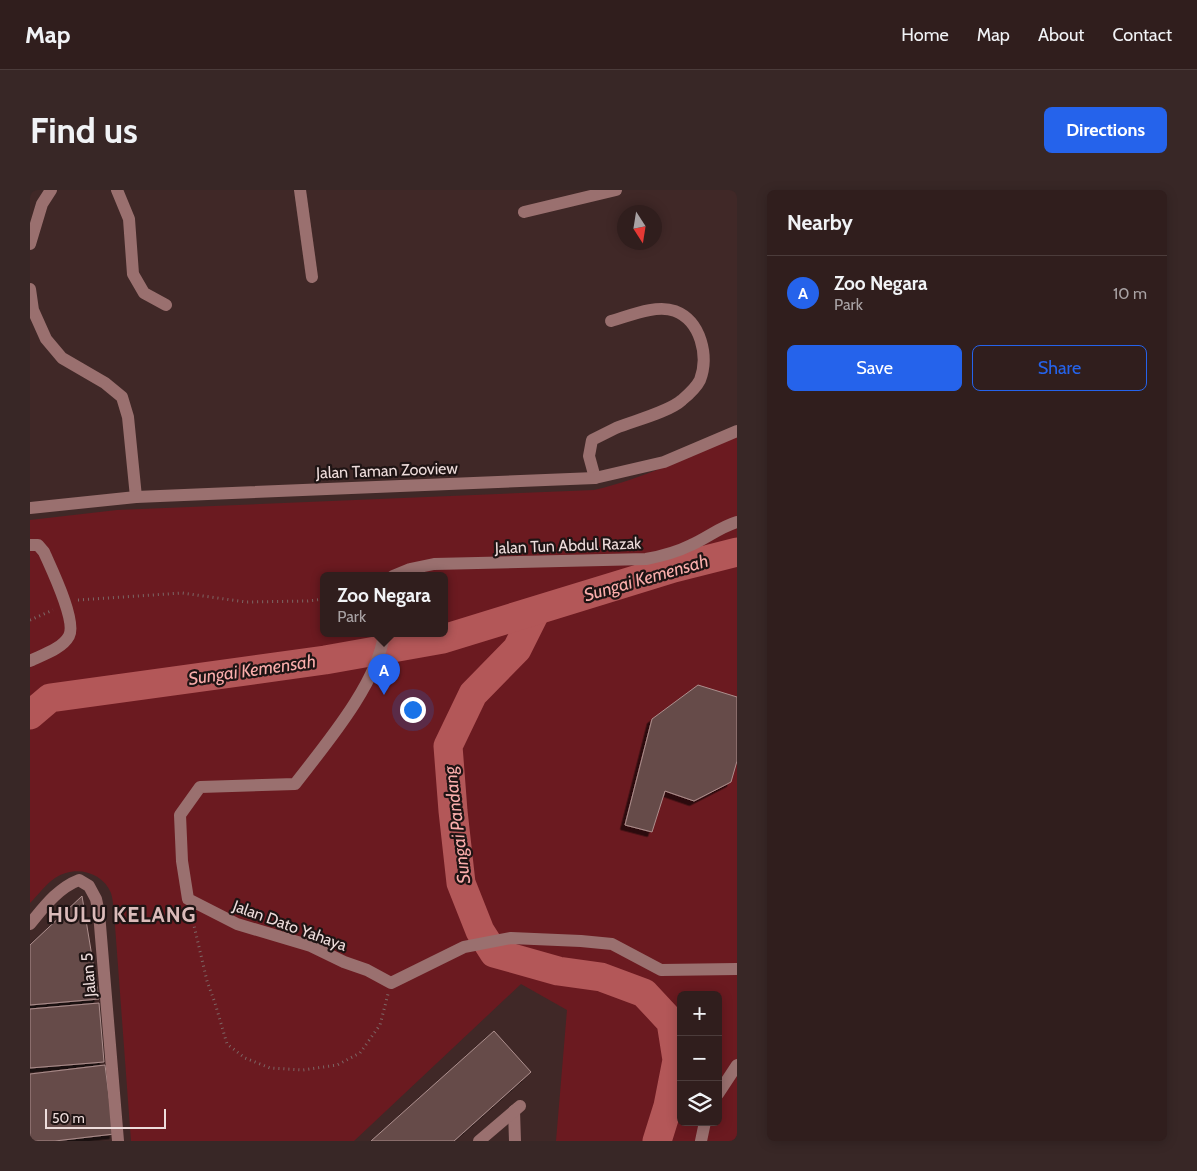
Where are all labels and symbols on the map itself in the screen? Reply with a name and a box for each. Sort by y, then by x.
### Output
north arrow [617,205,662,250]
street label: Jalan Taman Zooview [315,459,459,483]
street label: Jalan Tun Abdul Razak [493,533,642,558]
water label: Sungai Kemensah [581,550,711,606]
water label: Sungai Kemensah [187,650,317,690]
pin: A [368,654,400,695]
your location [400,697,426,723]
water label: Sungai Pandang [439,764,475,885]
street label: Jalan Dato Yahaya [229,896,350,955]
district label: HULU KELANG [48,902,197,927]
street label: Jalan 5 [77,952,100,999]
scale bar [45,1106,166,1129]

